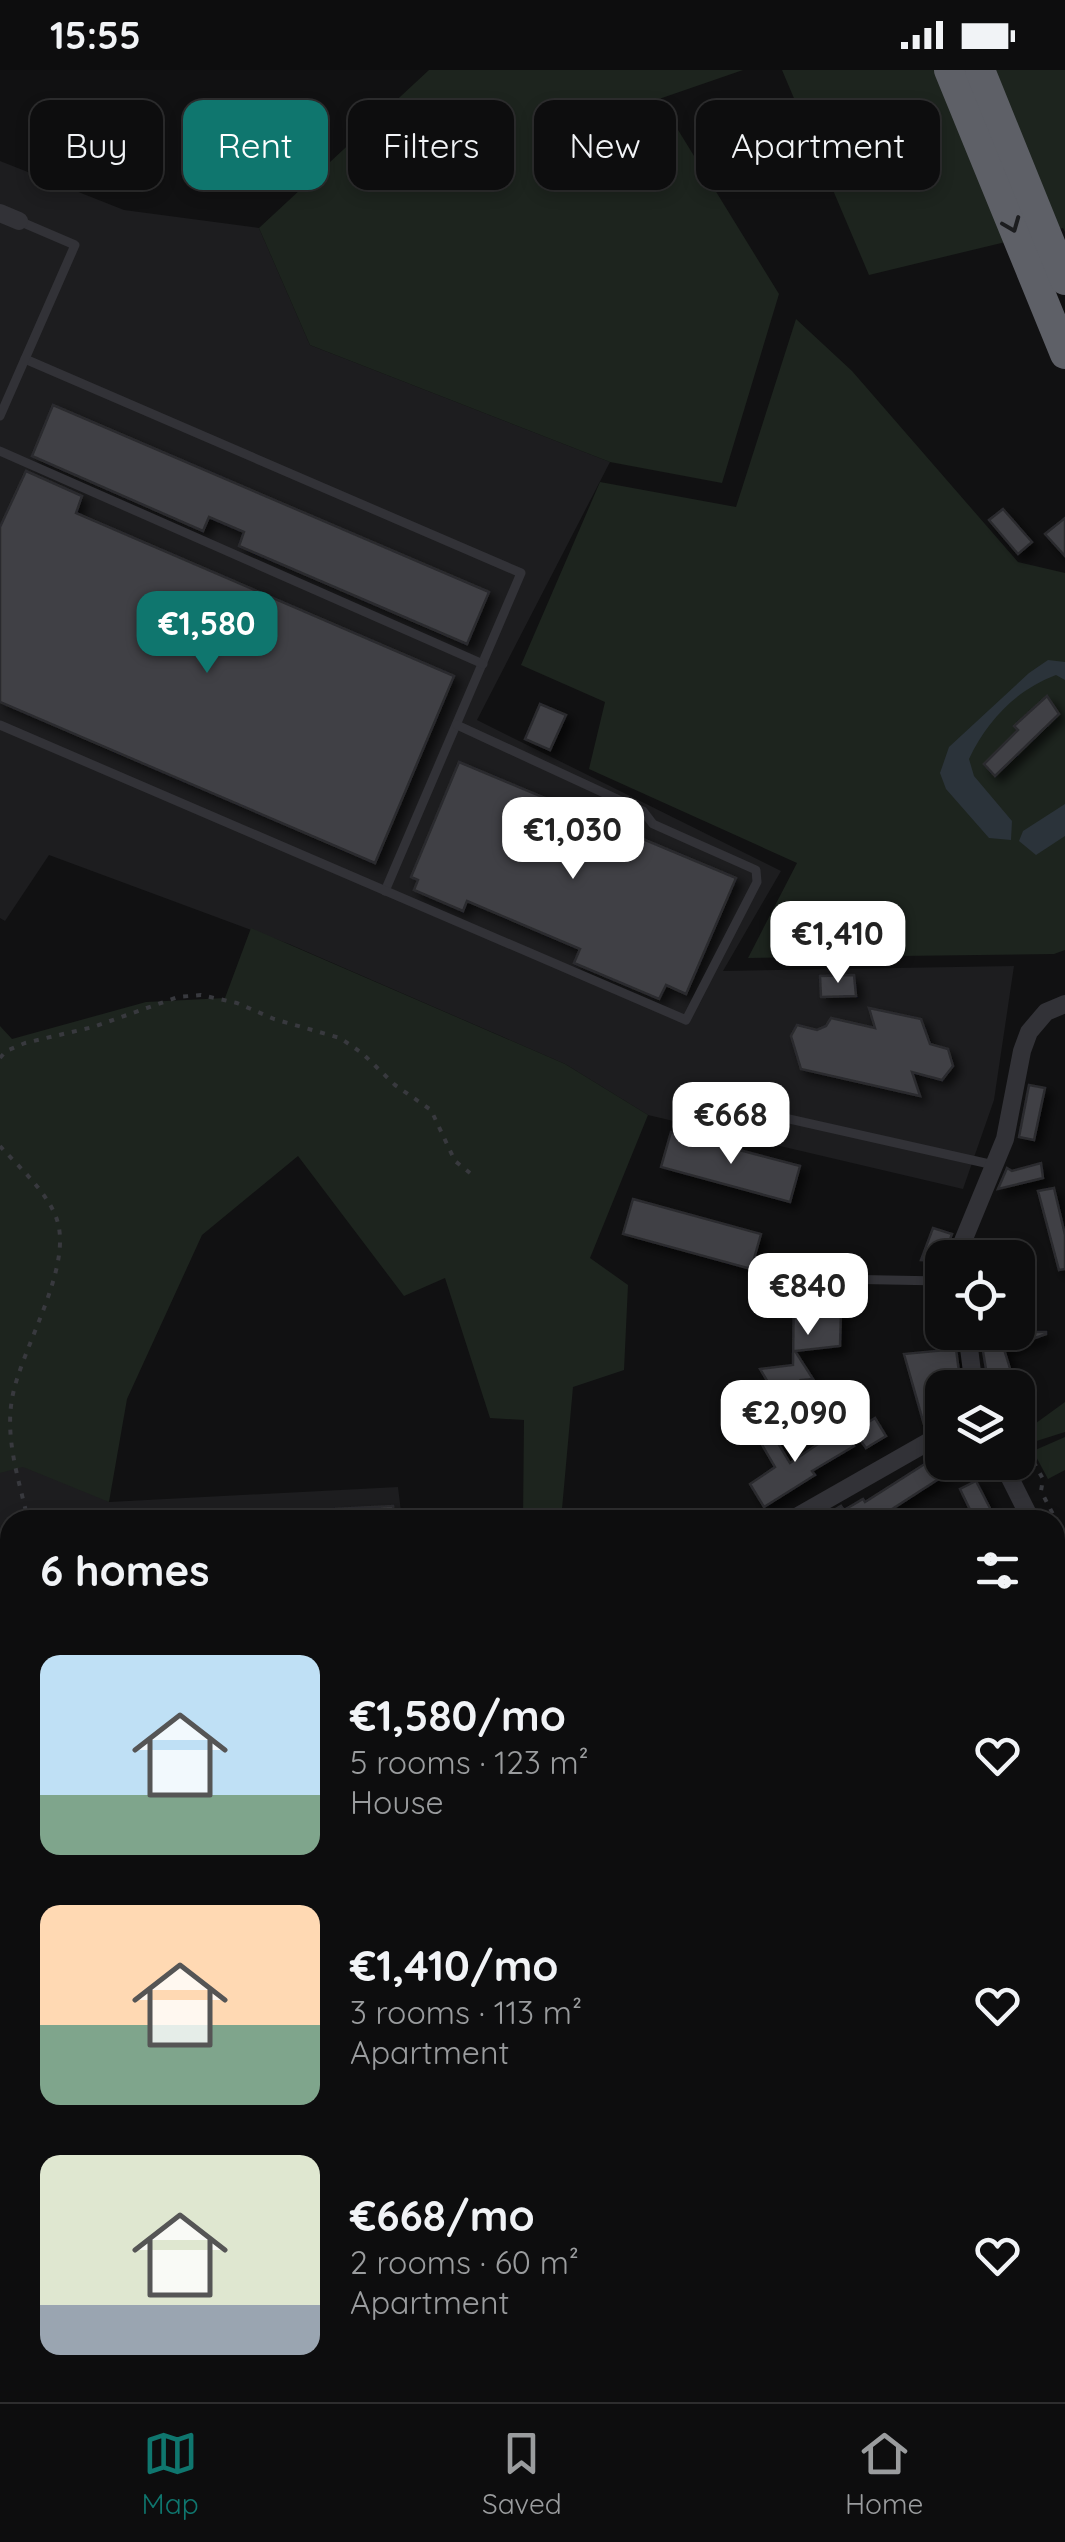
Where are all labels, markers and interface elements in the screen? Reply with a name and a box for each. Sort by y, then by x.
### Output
text: 15:55 [50,11,141,59]
chip: Buy [30,100,163,190]
chip: Rent [183,100,328,190]
chip: Filters [348,100,514,190]
chip: New [534,100,676,190]
chip: Apartment [696,100,940,190]
one-way arrow [1001,215,1021,233]
pin: €1,580 [126,591,288,676]
text: €1,580 [159,603,255,643]
pin: €1,030 [492,797,654,882]
text: €1,030 [524,809,622,849]
pin: €1,410 [757,901,919,986]
text: €1,410 [792,913,884,953]
pin: €668 [672,1082,790,1167]
text: €668 [695,1094,768,1134]
map controls [925,1240,1035,1480]
button: locate [925,1240,1035,1350]
pin: €840 [749,1253,867,1338]
text: €840 [770,1265,846,1305]
button: layers [925,1370,1035,1480]
pin: €2,090 [714,1380,876,1465]
text: €2,090 [743,1392,847,1432]
icon: filters [970,1543,1025,1598]
text: 6 homes [40,1544,210,1597]
text: €1,580/mo [350,1689,566,1742]
icon: home [120,1695,240,1815]
icon: heart [970,1728,1025,1783]
text: 5 rooms · 123 m² [350,1742,589,1782]
text: House [350,1782,444,1822]
text: €1,410/mo [350,1939,559,1992]
icon: home [120,1945,240,2065]
icon: heart [970,1978,1025,2033]
text: 3 rooms · 113 m² [350,1992,582,2032]
text: Apartment [350,2032,509,2072]
text: €668/mo [350,2189,535,2242]
icon: home [120,2195,240,2315]
icon: heart [970,2228,1025,2283]
text: 2 rooms · 60 m² [350,2242,579,2282]
text: Apartment [350,2282,509,2322]
tab: Map [142,2426,199,2521]
tab: Saved [482,2426,562,2521]
tab: Home [845,2426,923,2521]

